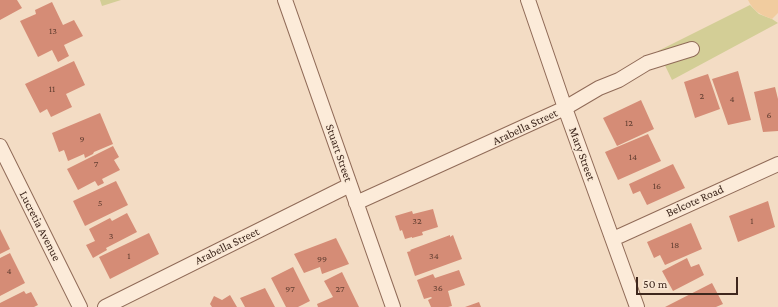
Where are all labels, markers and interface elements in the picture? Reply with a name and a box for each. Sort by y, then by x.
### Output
house number: 13 [49,25,57,37]
house number: 11 [49,83,55,95]
house number: 2 [700,90,704,102]
house number: 4 [729,93,735,105]
street label: Arabella Street [490,106,560,148]
house number: 6 [766,109,772,121]
house number: 12 [625,117,633,129]
street label: Stuart Street [322,122,356,184]
street label: Mary Street [566,125,598,183]
house number: 9 [79,133,85,145]
house number: 14 [629,151,637,163]
house number: 7 [94,158,98,170]
house number: 16 [653,180,661,192]
street label: Belcote Road [664,182,726,220]
street label: Lucretia Avenue [16,189,64,263]
house number: 5 [98,197,102,209]
house number: 32 [412,215,422,227]
house number: 1 [750,215,754,227]
street label: Arabella Street [192,224,262,268]
house number: 3 [109,230,113,242]
house number: 18 [671,239,679,251]
house number: 1 [127,250,131,262]
house number: 34 [429,250,439,262]
house number: 99 [317,253,327,265]
house number: 4 [6,265,12,277]
scale bar [638,269,740,295]
text: 50 m [643,277,667,291]
house number: 36 [433,282,443,294]
house number: 97 [285,283,295,295]
house number: 27 [335,283,345,295]

